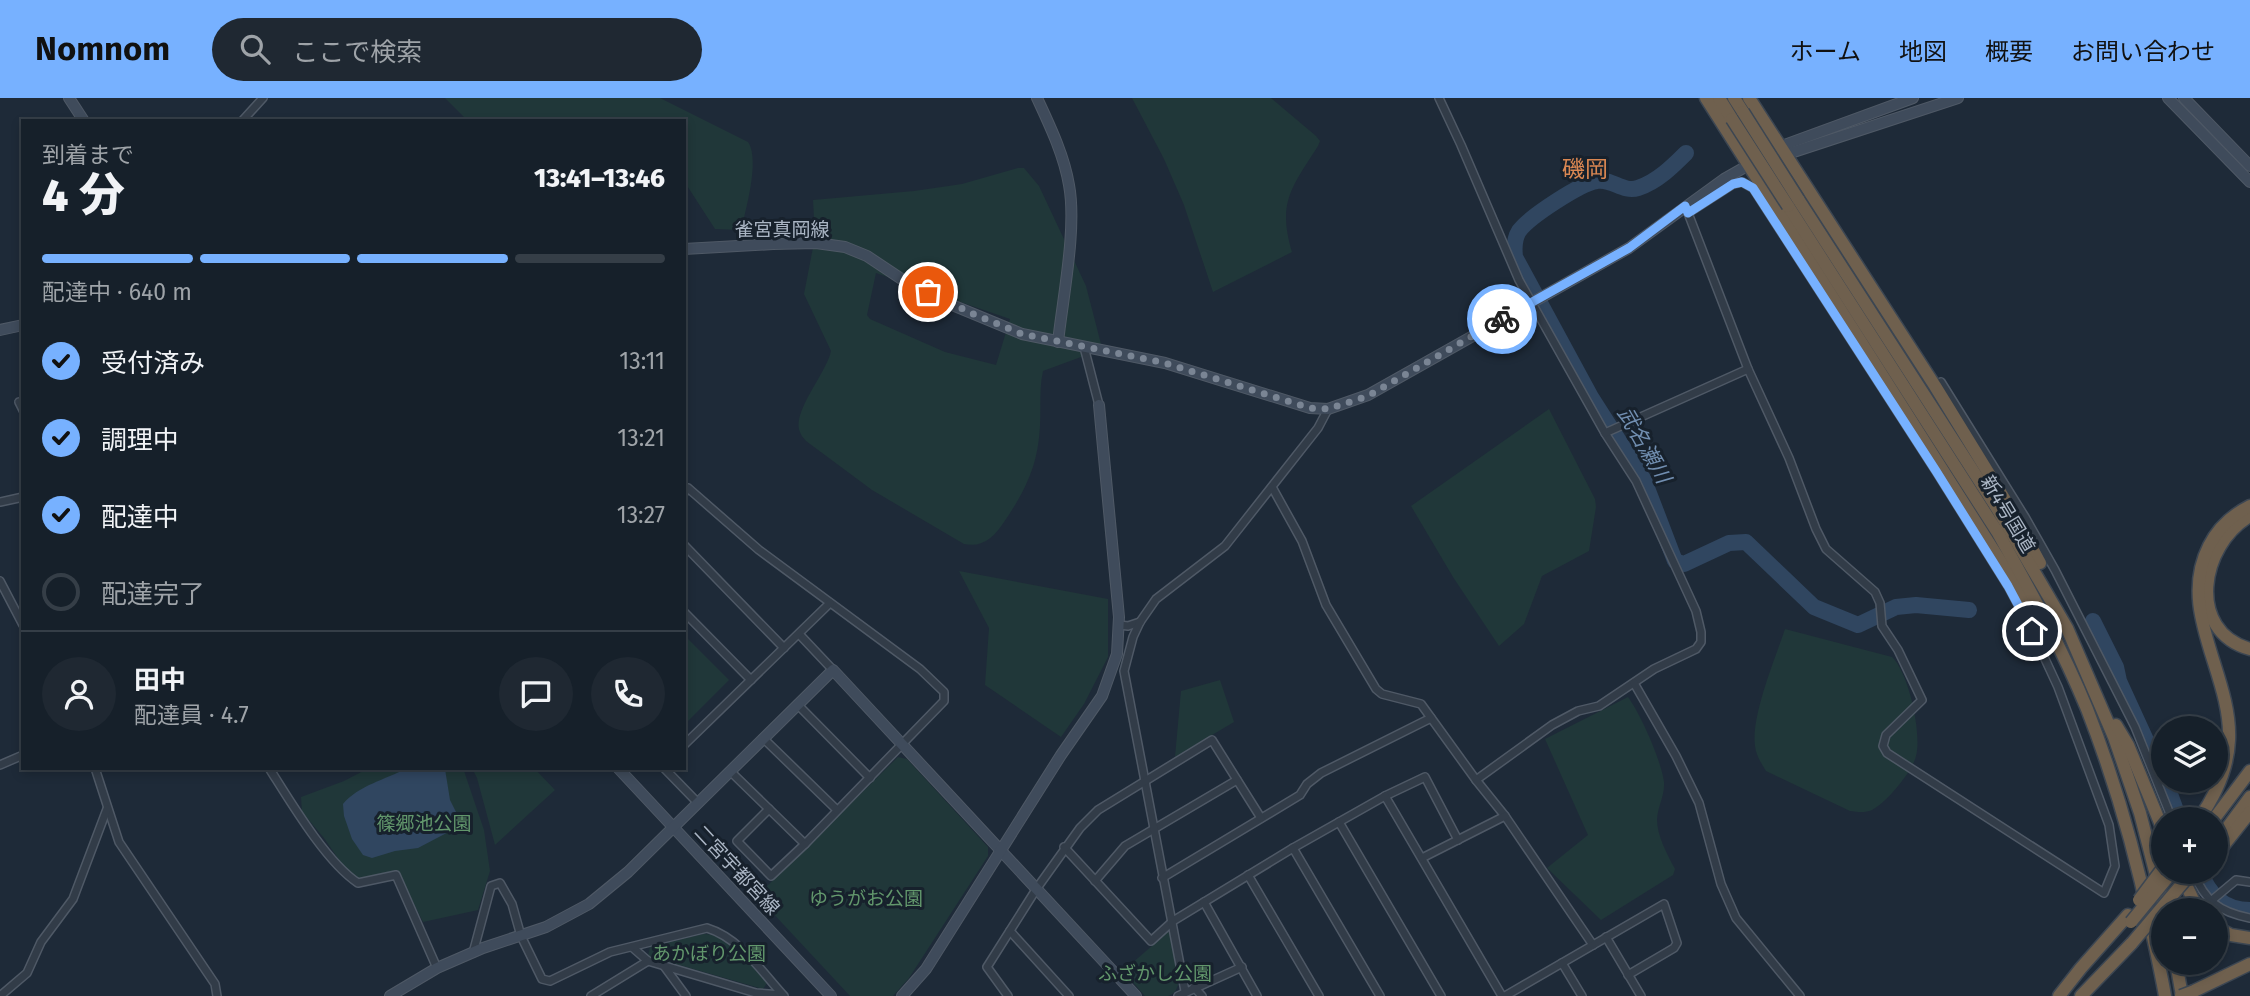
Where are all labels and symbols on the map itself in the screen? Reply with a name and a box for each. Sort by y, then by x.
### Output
district label: 磯岡 [1562,155,1608,183]
street label: 雀宮真岡線 [734,218,830,241]
pin [898,262,958,322]
courier [1467,284,1537,354]
water label: 武名瀬川 [1612,402,1677,490]
street label: 新4号国道 [1976,471,2040,557]
pin [2002,601,2062,661]
park label: 篠郷池公園 [376,812,472,835]
street label: 二宮宇都宮線 [690,820,784,920]
park label: ゆうがお公園 [809,887,923,910]
park label: あかぼり公園 [652,942,766,965]
park label: ふざかし公園 [1098,962,1212,985]

